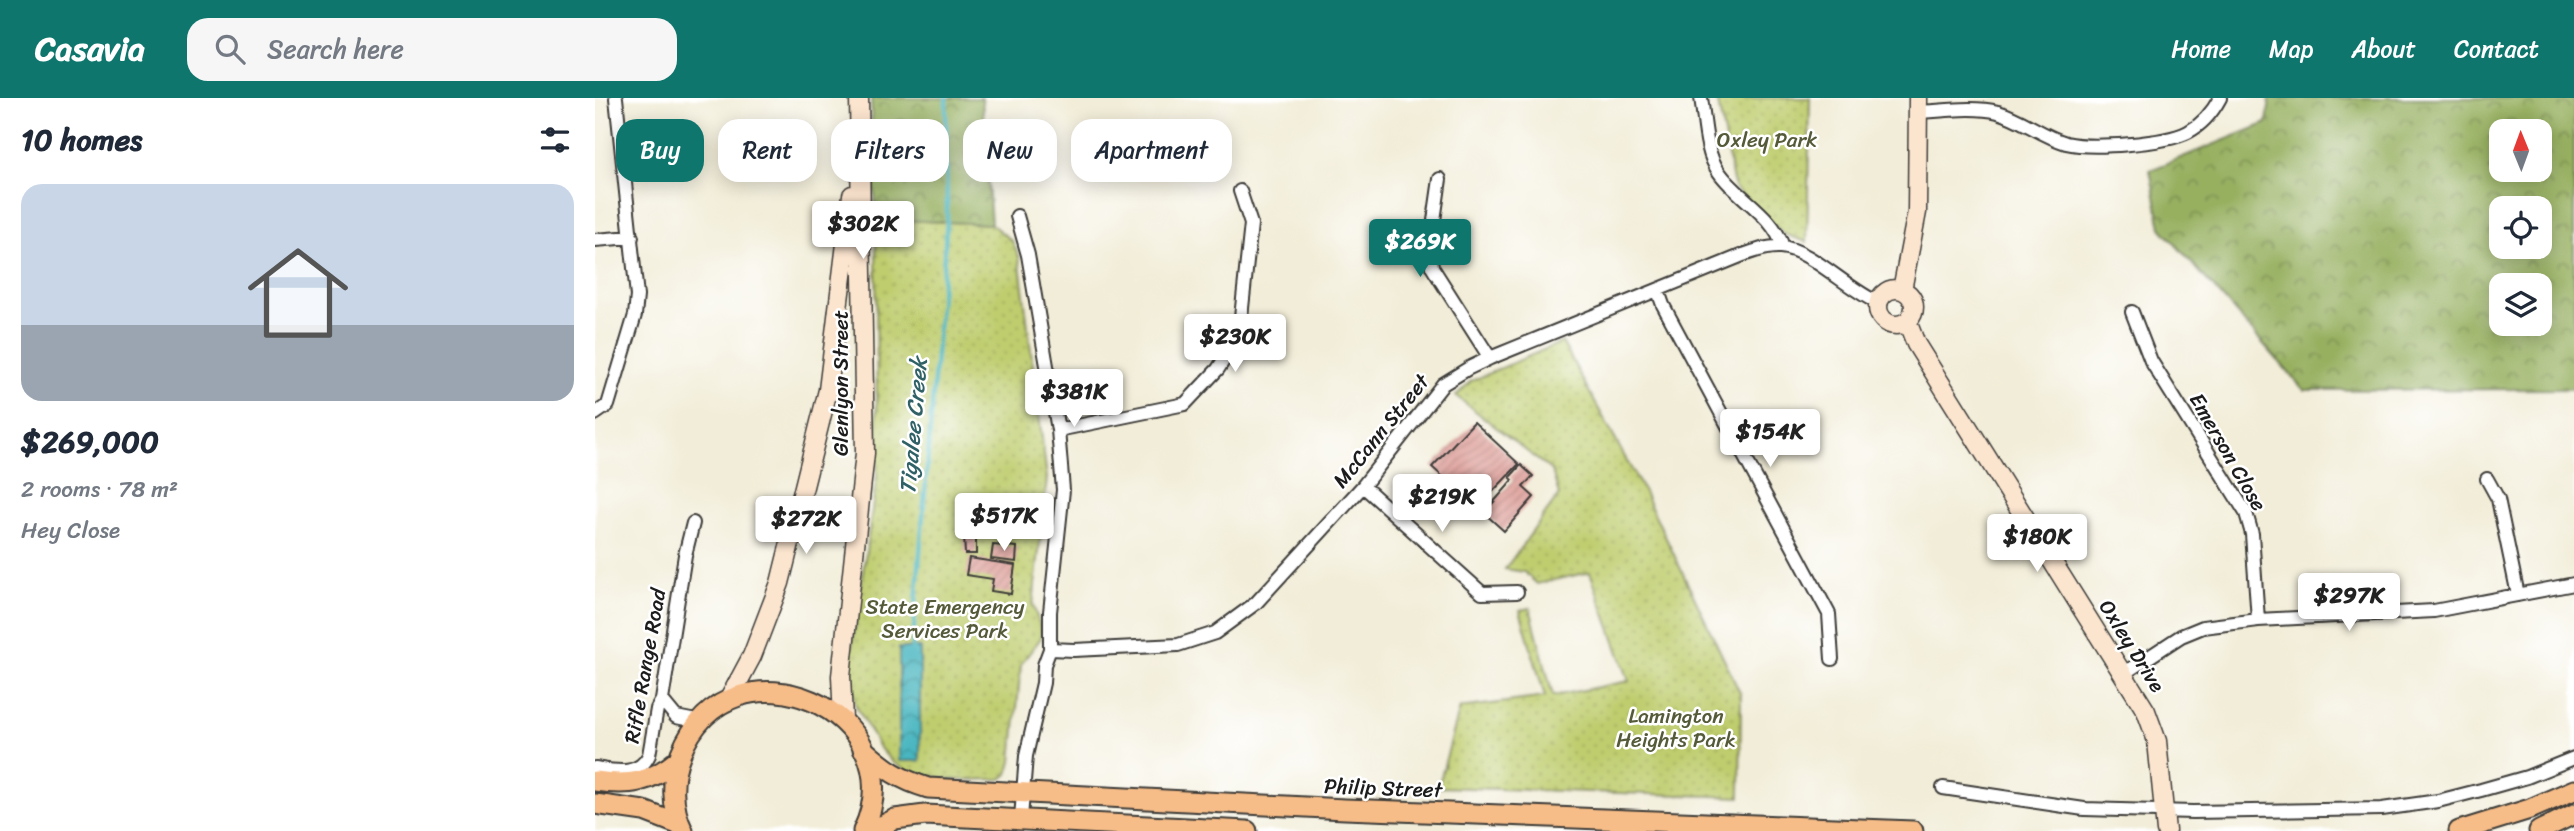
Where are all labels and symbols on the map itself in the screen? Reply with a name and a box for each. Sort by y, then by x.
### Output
north arrow [2489,119,2551,182]
park label: Oxley Park [1717,121,1817,159]
pin: $302K [814,202,912,261]
pin: $269K [1371,220,1469,279]
street label: Glenlyon Street [822,310,860,456]
pin: $230K [1186,314,1284,374]
water label: Tigalee Creek [887,353,940,496]
street label: McCann Street [1323,364,1440,497]
pin: $381K [1025,370,1123,429]
street label: Emerson Close [2179,385,2278,519]
pin: $154K [1721,410,1819,469]
pin: $219K [1393,474,1491,534]
pin: $517K [955,494,1053,553]
pin: $272K [757,496,855,556]
pin: $180K [1988,514,2086,574]
pin: $297K [2300,574,2398,633]
street label: Rifle Range Road [613,584,678,746]
park label: State Emergency Services Park [865,588,1025,650]
street label: Oxley Drive [2088,592,2176,700]
park label: Lamington Heights Park [1616,697,1736,759]
street label: Philip Street [1323,767,1444,809]

